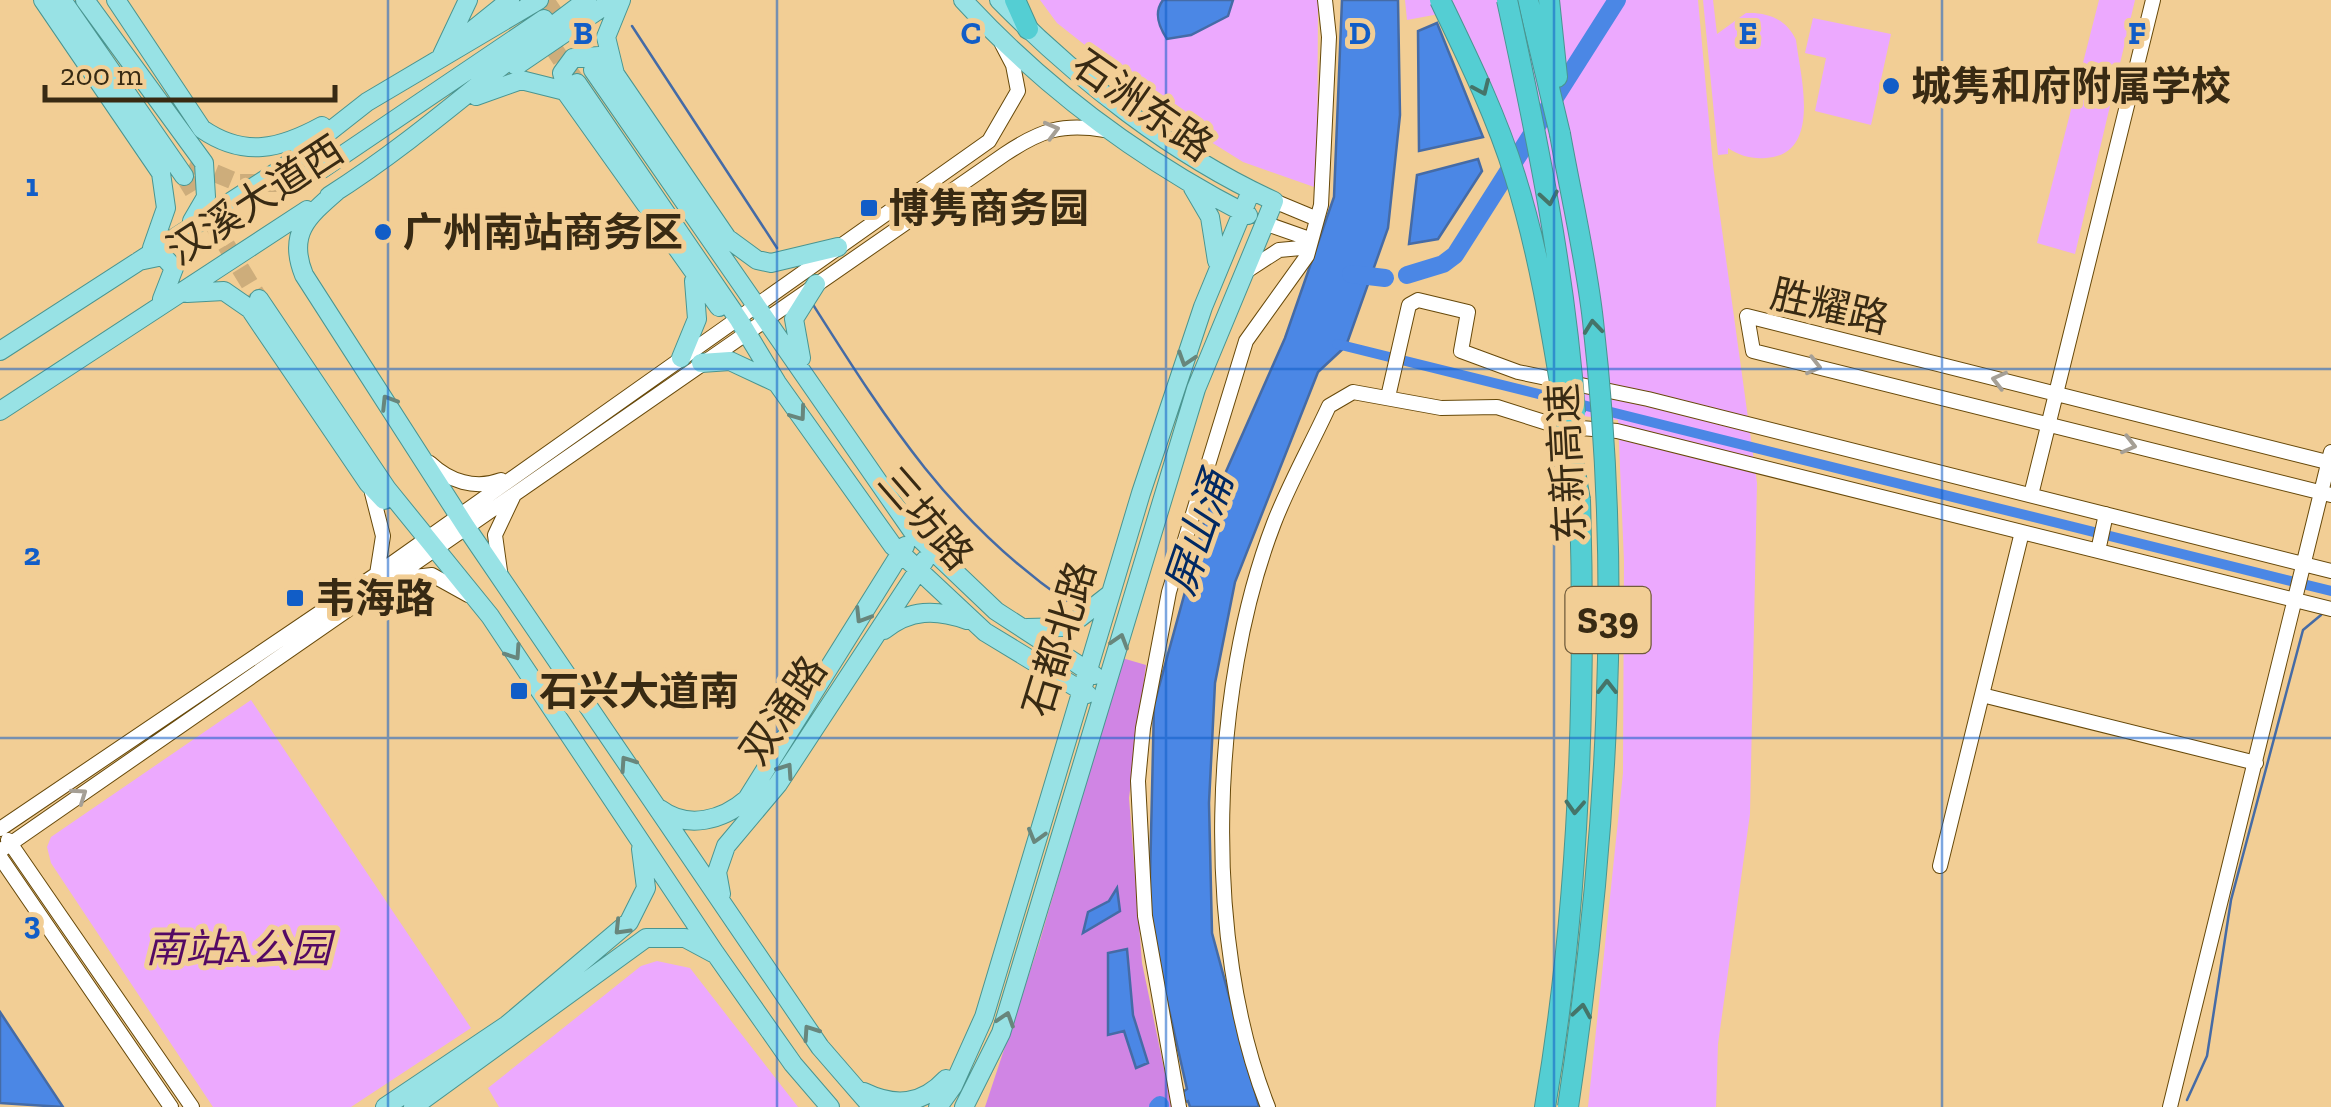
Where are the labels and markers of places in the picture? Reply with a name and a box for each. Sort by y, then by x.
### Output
place label: 城隽和府附属学校 [1911,62,2231,110]
marker: 城隽和府附属学校 [1880,75,1902,97]
place label: 博隽商务园 [889,184,1089,232]
marker: 博隽商务园 [858,197,880,219]
place label: 广州南站商务区 [403,208,683,256]
marker: 广州南站商务区 [372,221,394,243]
place label: 韦海路 [315,574,435,622]
marker: 韦海路 [284,587,306,609]
place label: 石兴大道南 [539,667,739,715]
marker: 石兴大道南 [508,680,530,702]

